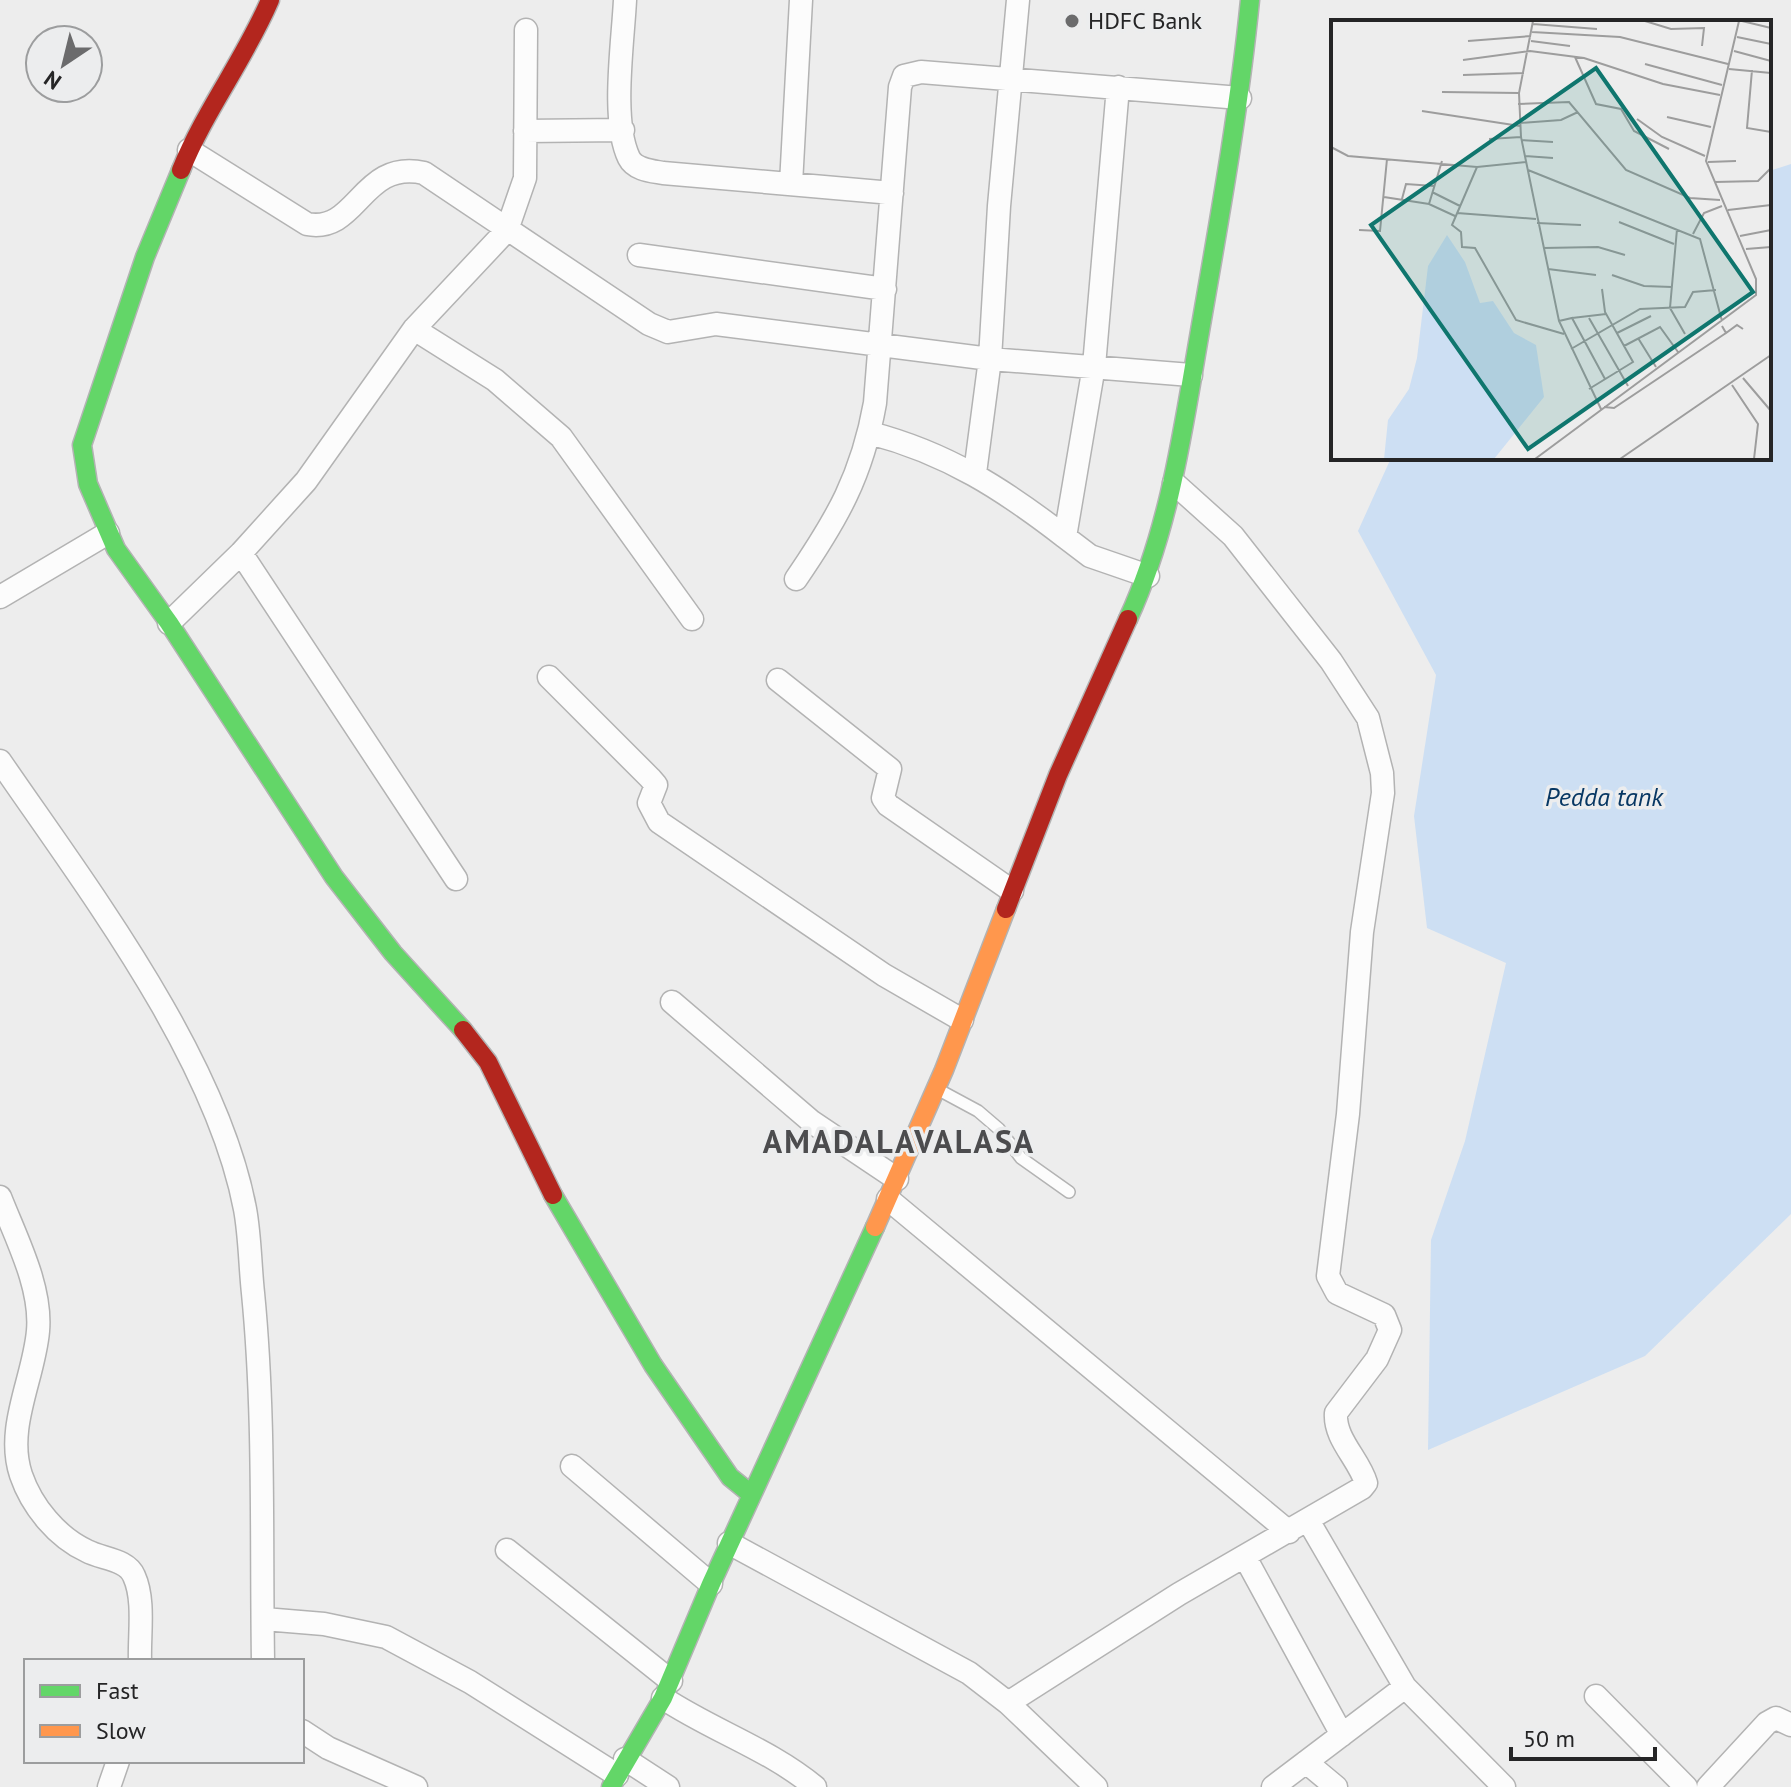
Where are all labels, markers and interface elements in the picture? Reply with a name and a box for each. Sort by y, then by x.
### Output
place label: HDFC Bank [1088,5,1202,36]
marker: HDFC Bank [1063,12,1081,30]
inset map [1331,20,1771,460]
north arrow [24,24,104,104]
text: N [39,65,66,96]
water label: Pedda tank [1545,780,1664,813]
district label: AMADALAVALASA [763,1120,1035,1162]
legend [24,1659,304,1763]
text: Fast [96,1675,139,1706]
scale bar [1511,1711,1655,1761]
text: Slow [96,1715,146,1746]
text: 50 m [1523,1723,1575,1754]

